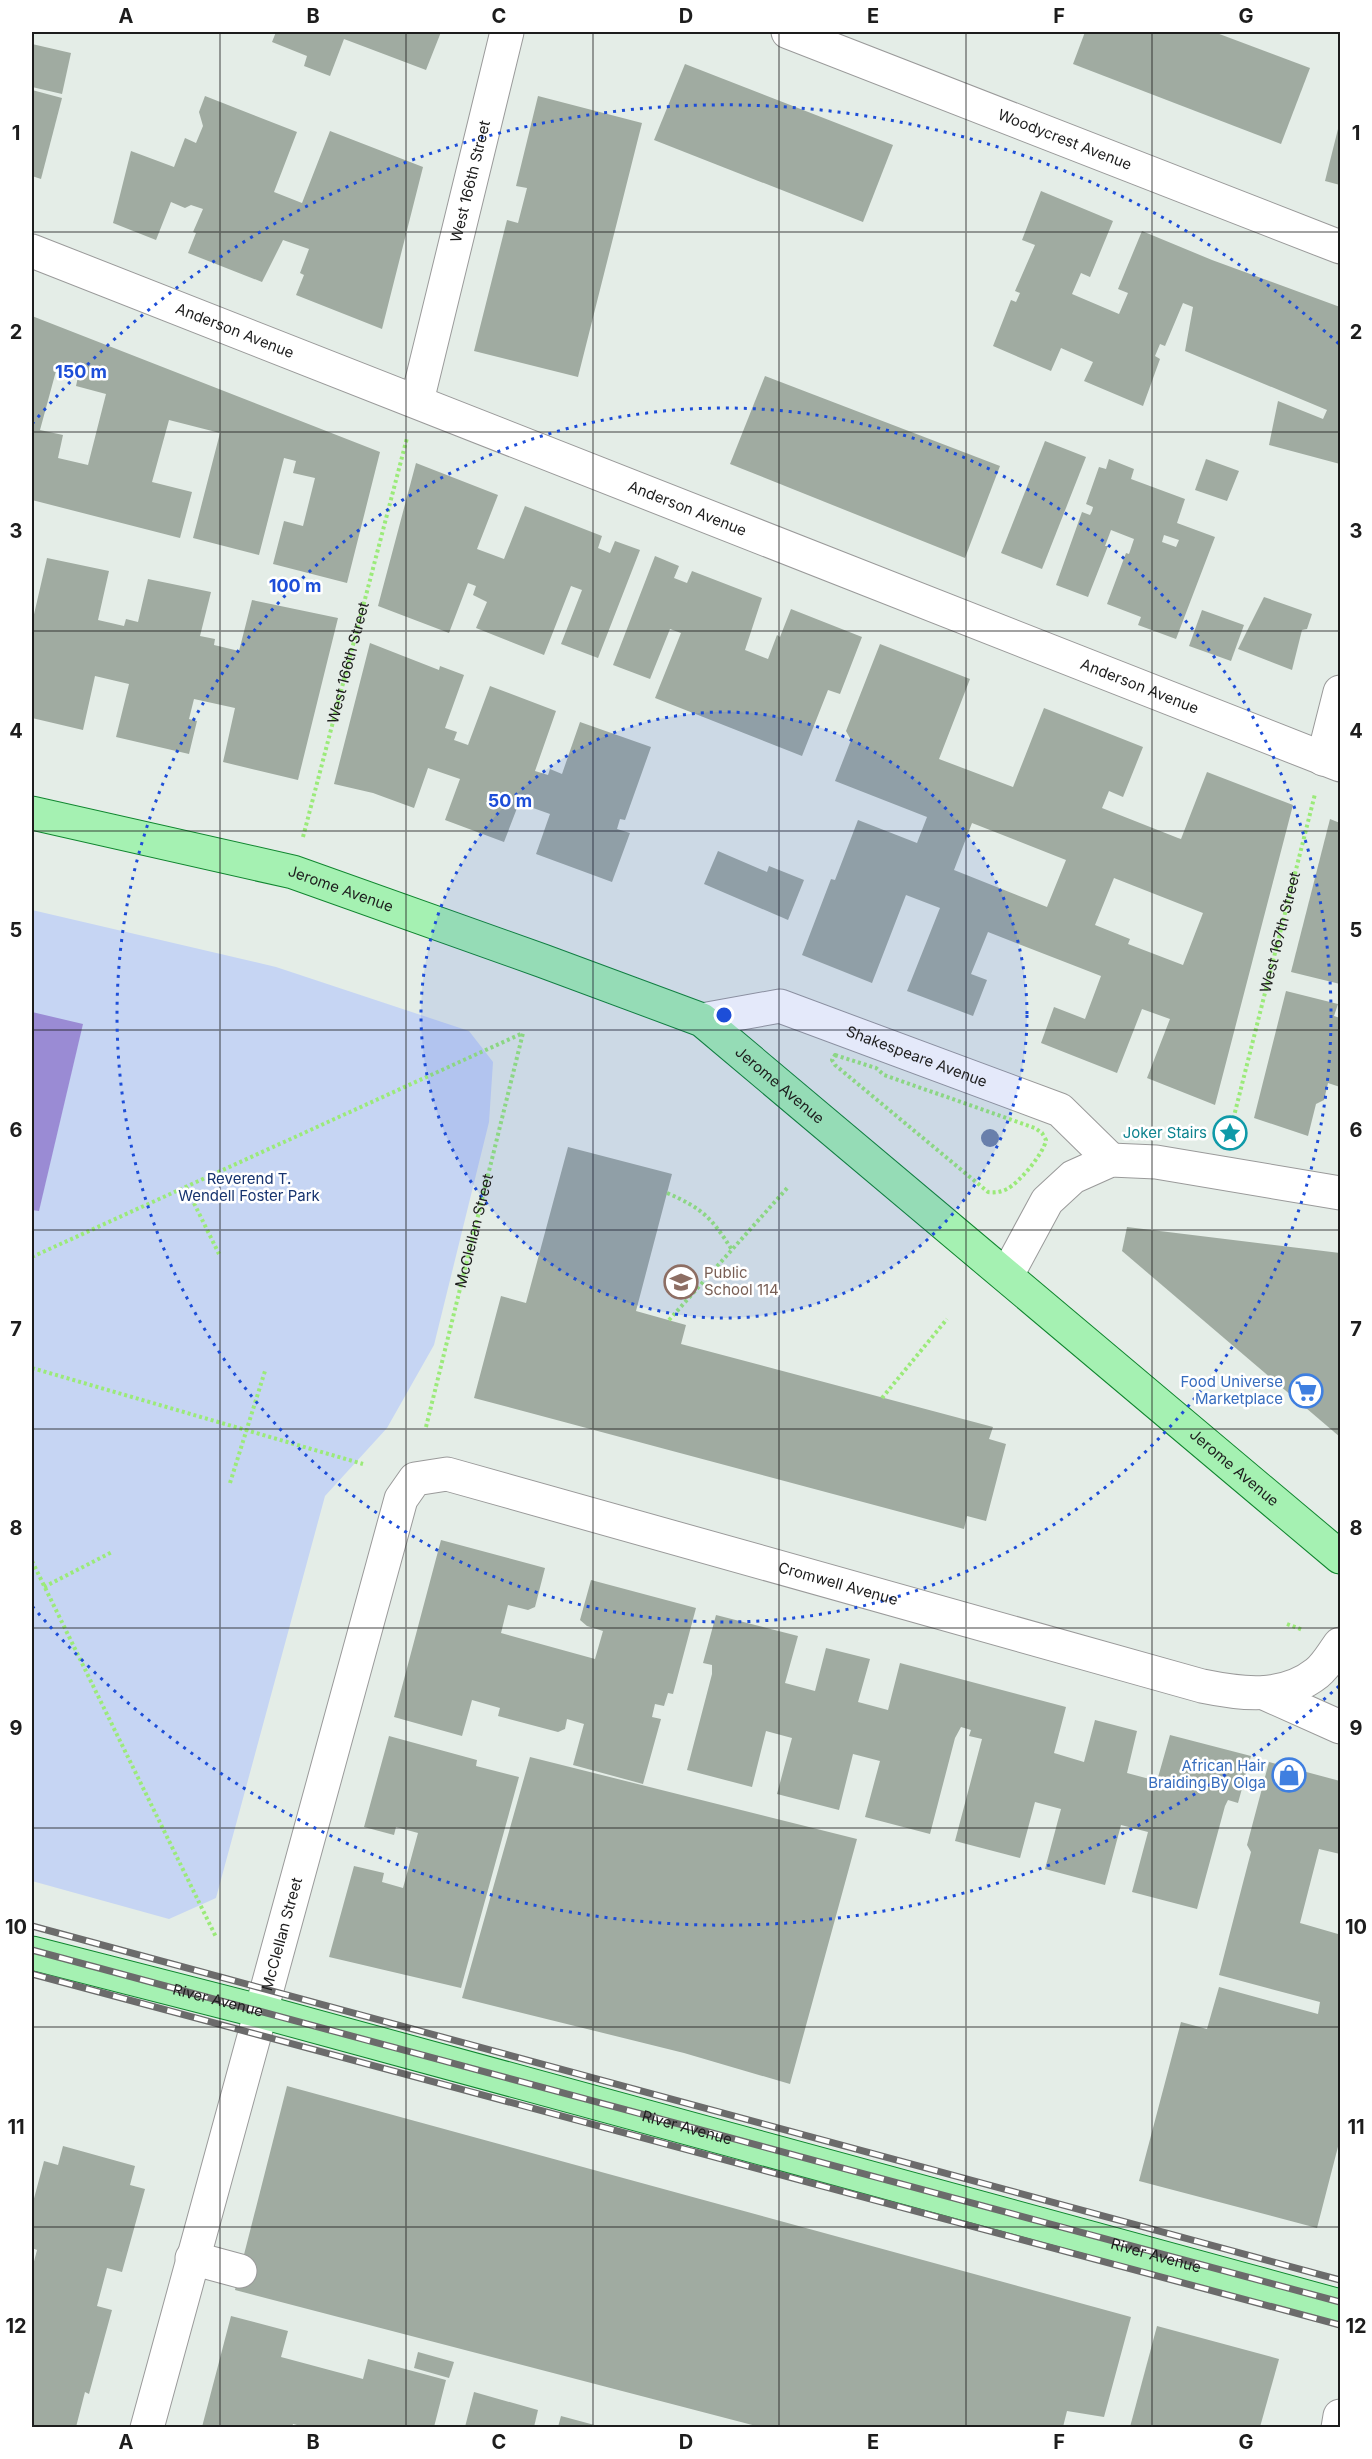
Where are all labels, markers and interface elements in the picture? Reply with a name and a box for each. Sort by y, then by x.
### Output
text: A [119,4,134,28]
text: B [306,4,320,28]
text: C [492,4,506,28]
text: D [679,4,693,28]
text: E [867,4,879,28]
text: F [1053,4,1065,28]
text: G [1238,4,1254,28]
street label: Woodycrest Avenue [995,105,1135,174]
street label: West 166th Street [446,118,494,244]
text: 1 [12,121,20,145]
text: 1 [1352,121,1360,145]
street label: Anderson Avenue [173,298,297,362]
text: 2 [10,320,22,344]
text: 2 [1350,320,1362,344]
text: 150 m [55,361,107,382]
street label: Anderson Avenue [625,476,749,540]
text: 3 [10,519,22,543]
text: 3 [1350,519,1362,543]
text: 100 m [269,575,321,596]
street label: West 166th Street [323,600,373,726]
street label: Anderson Avenue [1078,654,1202,718]
text: 4 [9,719,23,743]
text: 4 [1349,719,1363,743]
text: 50 m [488,790,532,811]
street label: Jerome Avenue [286,861,396,916]
street label: West 167th Street [1255,870,1304,995]
text: 5 [10,918,22,942]
text: 5 [1350,918,1362,942]
centre of rings [714,1005,734,1025]
street label: Shakespeare Avenue [844,1021,990,1091]
street label: Jerome Avenue [732,1042,828,1128]
place icon: Joker Stairs [1212,1115,1248,1151]
text: 6 [10,1118,23,1142]
text: 6 [1350,1118,1363,1142]
place label: Joker Stairs [1123,1123,1207,1142]
park label: Reverend T. Wendell Foster Park [178,1169,321,1205]
street label: McClellan Street [451,1172,497,1290]
place label: Public School 114 [704,1263,779,1299]
school or university icon: Public School 114 [663,1264,699,1300]
text: 7 [10,1317,22,1341]
text: 7 [1350,1317,1362,1341]
place label: Food Universe Marketplace [1180,1372,1283,1408]
supermarket icon: Food Universe Marketplace [1288,1373,1324,1409]
street label: Jerome Avenue [1186,1425,1283,1510]
text: 8 [9,1516,23,1540]
text: 8 [1349,1516,1363,1540]
street label: Cromwell Avenue [776,1557,900,1609]
text: 9 [10,1716,23,1740]
text: 9 [1350,1716,1363,1740]
place label: African Hair Braiding By Olga [1148,1756,1266,1792]
shop icon: African Hair Braiding By Olga [1271,1757,1307,1793]
street label: McClellan Street [257,1875,306,1993]
text: 10 [5,1915,27,1939]
text: 10 [1345,1915,1367,1939]
street label: River Avenue [171,1979,265,2021]
street label: River Avenue [640,2106,734,2149]
text: 11 [7,2115,25,2139]
text: 11 [1347,2115,1365,2139]
street label: River Avenue [1109,2234,1203,2277]
text: 12 [5,2314,27,2338]
text: 12 [1345,2314,1367,2338]
text: A [119,2430,134,2454]
text: B [306,2430,320,2454]
text: C [492,2430,506,2454]
text: D [679,2430,693,2454]
text: E [867,2430,879,2454]
text: F [1053,2430,1065,2454]
text: G [1238,2430,1254,2454]

